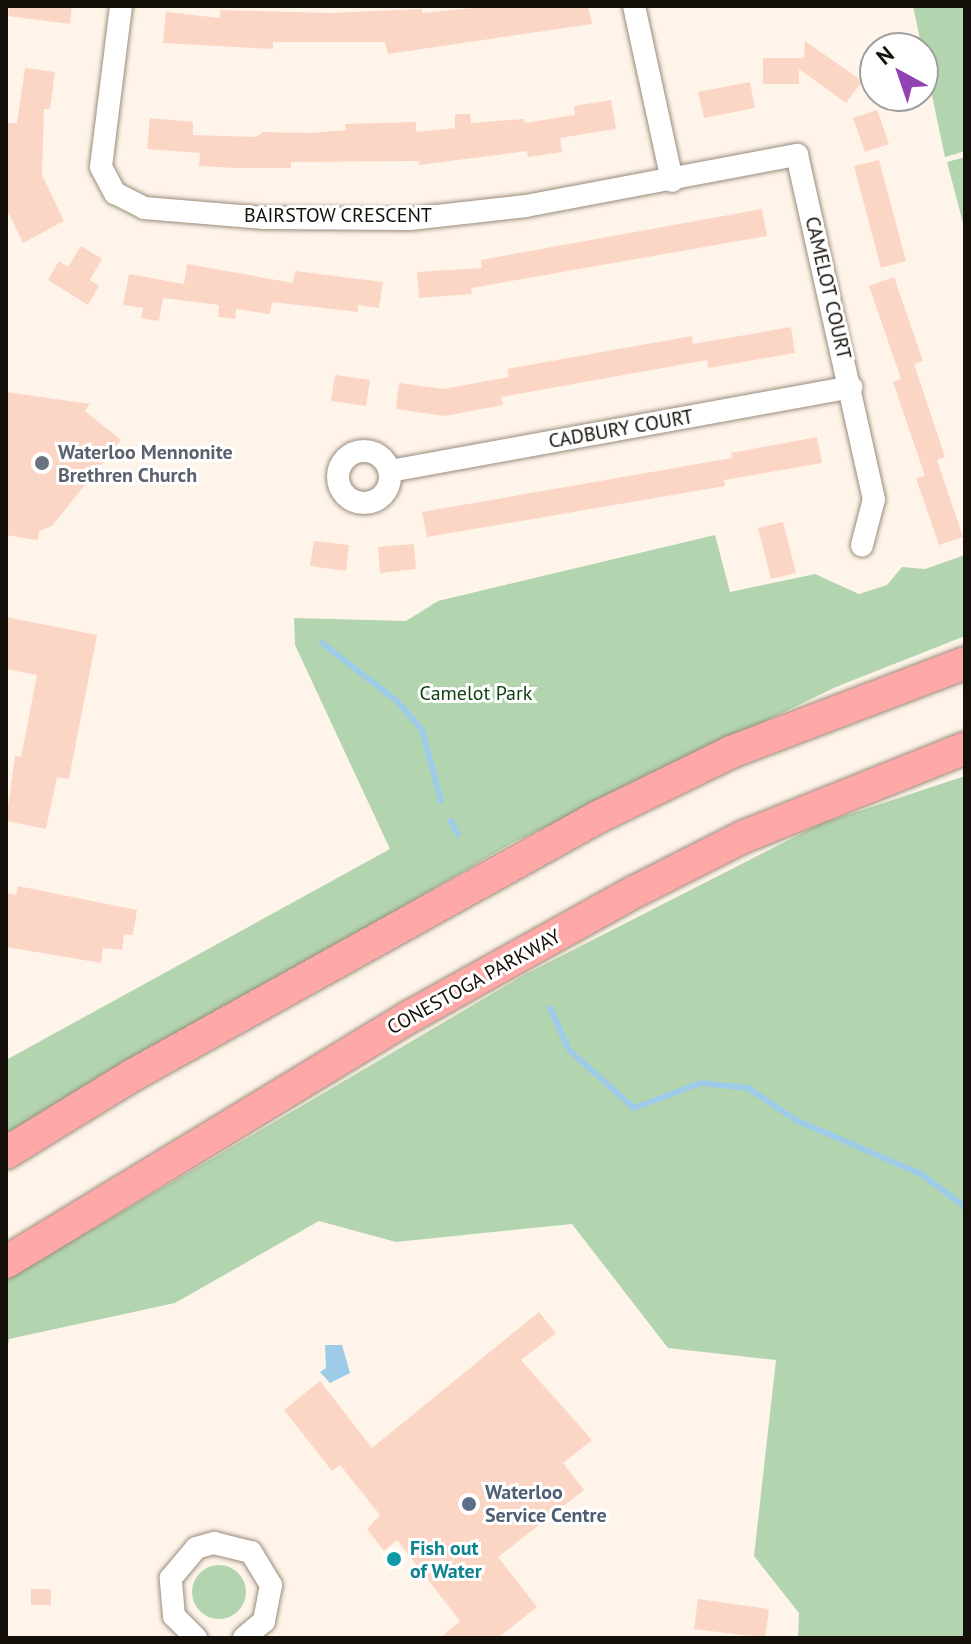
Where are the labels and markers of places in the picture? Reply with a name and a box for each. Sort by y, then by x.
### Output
place label: Waterloo Mennonite Brethren Church [58,440,233,487]
marker: Waterloo Mennonite Brethren Church [33,454,51,472]
place label: Waterloo Service Centre [485,1480,607,1527]
marker: Waterloo Service Centre [460,1495,478,1513]
place label: Fish out of Water [410,1536,482,1583]
marker: Fish out of Water [385,1550,403,1568]

